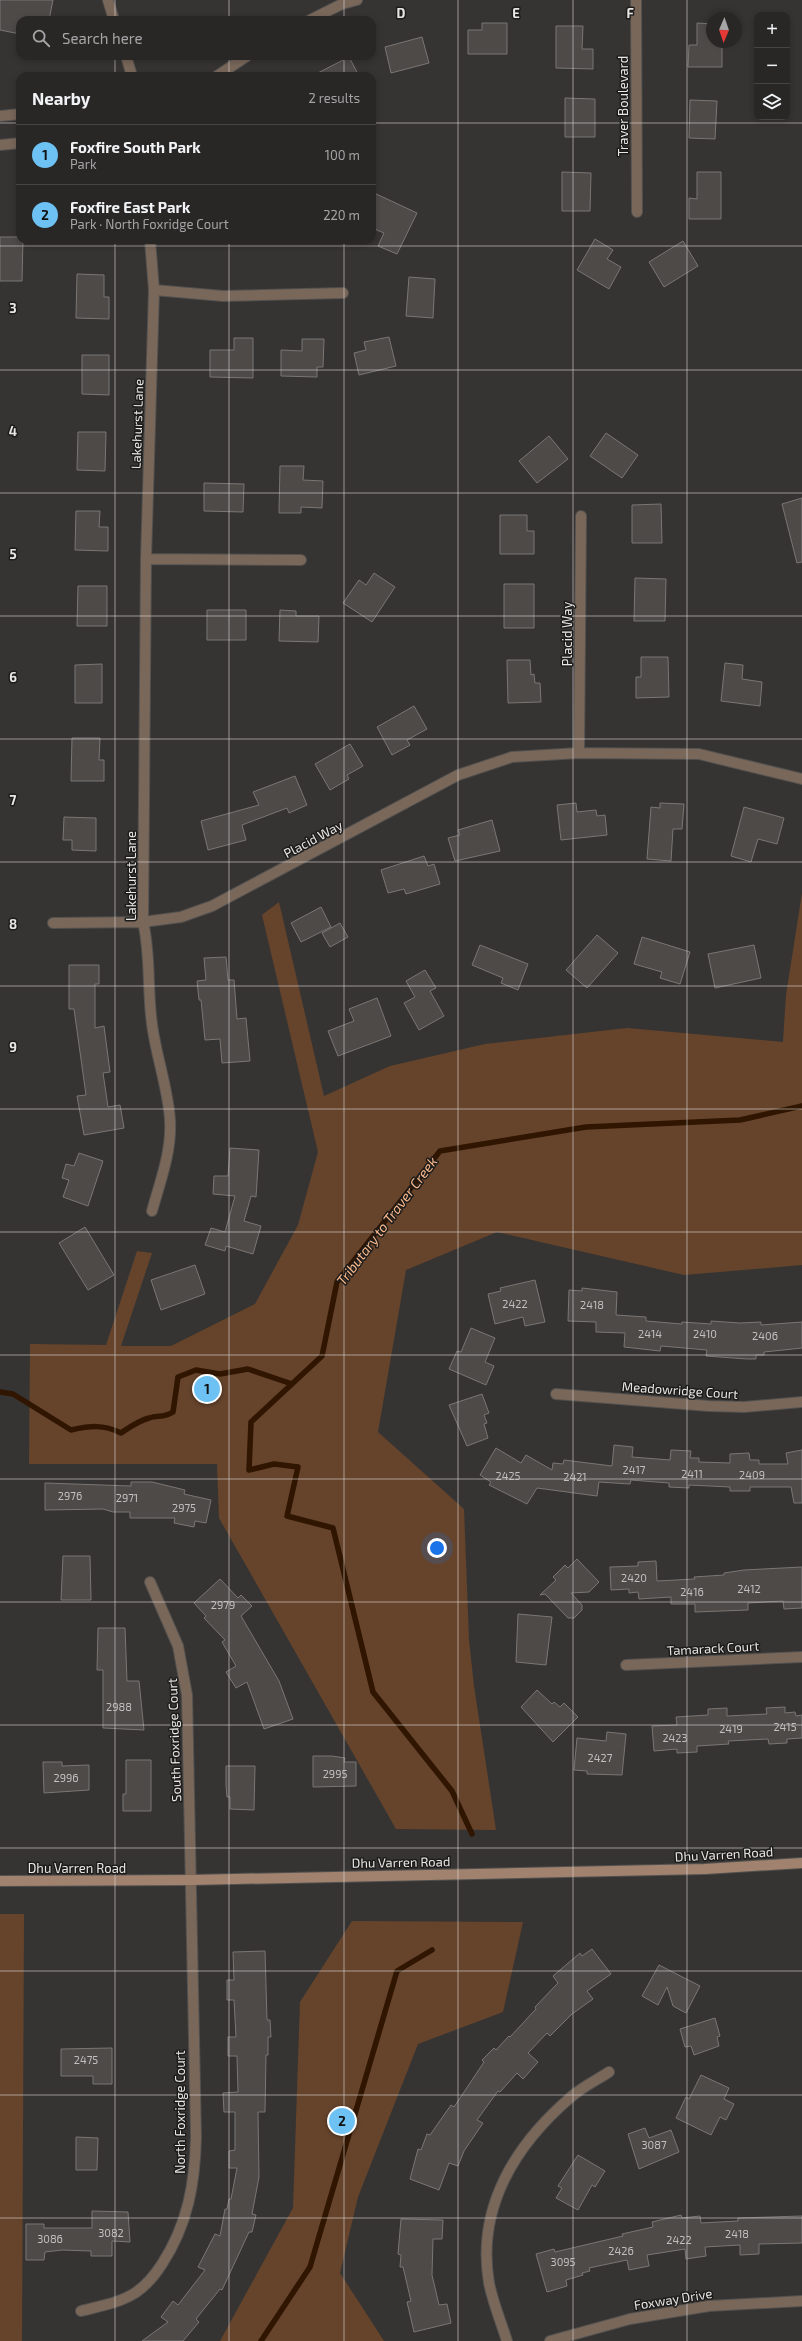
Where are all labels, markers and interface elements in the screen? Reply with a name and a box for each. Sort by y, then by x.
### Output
text: D [397,5,406,21]
text: E [512,5,520,21]
text: F [626,5,634,21]
north arrow [706,12,742,48]
map controls [754,12,790,120]
button: + [754,12,790,48]
search box [16,16,376,60]
icon: search [30,27,52,49]
text: Search here [62,29,143,47]
button: − [754,48,790,84]
street label: Traver Boulevard [615,56,631,156]
button: layers [754,84,790,120]
text: Nearby [32,88,90,108]
text: 2 results [308,90,360,106]
text: Foxfire South Park [70,138,201,156]
text: 1 [42,147,48,163]
text: 100 m [325,147,360,163]
text: Park [70,156,97,172]
text: Foxfire East Park [70,198,190,216]
text: 2 [41,207,49,223]
text: 220 m [323,207,360,223]
text: Park · North Foxridge Court [70,216,229,232]
text: 3 [9,300,17,316]
street label: Lakehurst Lane [127,379,147,469]
text: 4 [9,423,17,439]
text: 5 [9,546,17,562]
street label: Placid Way [559,602,575,666]
text: 6 [9,669,17,685]
text: 7 [10,792,17,808]
street label: Placid Way [281,817,345,861]
street label: Lakehurst Lane [123,831,139,921]
text: 8 [9,916,17,932]
text: 9 [9,1039,17,1055]
water label: Tributary to Traver Creek [333,1153,441,1288]
house number: 2422 [502,1297,528,1310]
house number: 2418 [580,1298,604,1311]
house number: 2414 [638,1327,662,1340]
house number: 2410 [693,1327,717,1340]
house number: 2406 [752,1329,778,1342]
pin: 1 [194,1374,220,1404]
street label: Meadowridge Court [621,1378,739,1402]
house number: 2417 [623,1463,646,1476]
house number: 2411 [681,1467,703,1480]
house number: 2409 [739,1468,765,1481]
house number: 2425 [495,1469,521,1482]
house number: 2421 [563,1470,587,1483]
house number: 2976 [58,1489,82,1502]
house number: 2971 [116,1491,138,1504]
house number: 2975 [172,1501,196,1514]
your location [427,1538,447,1558]
house number: 2420 [621,1571,647,1584]
house number: 2412 [737,1582,761,1595]
house number: 2416 [680,1585,704,1598]
house number: 2979 [211,1598,235,1611]
street label: Tamarack Court [666,1638,760,1658]
street label: South Foxridge Court [164,1678,184,1802]
house number: 2988 [106,1700,132,1713]
house number: 2415 [773,1720,797,1733]
house number: 2419 [719,1722,743,1735]
house number: 2423 [662,1731,688,1744]
house number: 2427 [588,1751,613,1764]
house number: 2995 [323,1767,347,1780]
house number: 2996 [53,1771,79,1784]
street label: Dhu Varren Road [674,1843,774,1865]
street label: Dhu Varren Road [352,1853,450,1871]
street label: Dhu Varren Road [28,1860,126,1876]
street label: North Foxridge Court [172,2050,188,2174]
house number: 2475 [74,2053,98,2066]
pin: 2 [329,2106,355,2136]
house number: 3087 [641,2138,667,2151]
house number: 3082 [98,2226,124,2239]
house number: 2418 [725,2227,749,2240]
house number: 3086 [37,2232,63,2245]
house number: 2422 [666,2233,692,2246]
house number: 2426 [608,2244,634,2257]
house number: 3095 [551,2255,576,2268]
street label: Foxway Drive [633,2285,713,2313]

